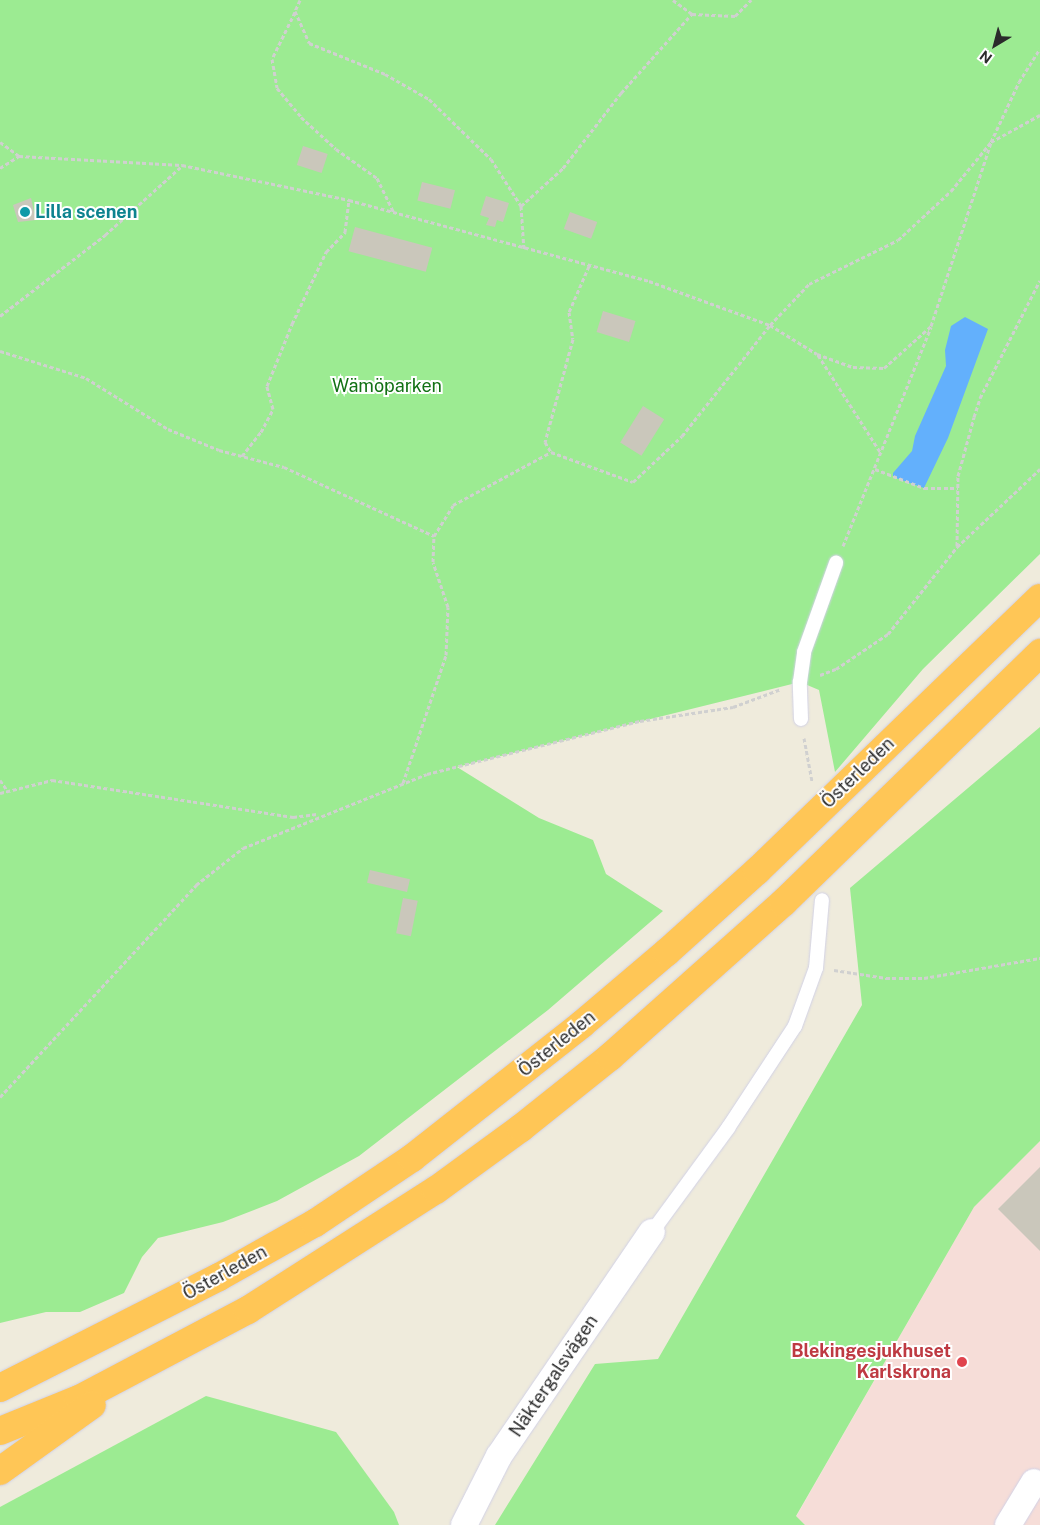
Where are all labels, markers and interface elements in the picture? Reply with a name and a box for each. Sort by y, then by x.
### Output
north arrow [970,20,1020,70]
text: N [977,47,995,67]
place label: Lilla scenen [35,201,137,223]
marker: Lilla scenen [19,206,31,218]
park label: Wämöparken [332,375,442,397]
street label: Österleden [817,733,899,813]
street label: Österleden [514,1006,600,1082]
street label: Österleden [179,1241,271,1305]
street label: Näktergalsvägen [505,1311,603,1441]
place label: Blekingesjukhuset Karlskrona [791,1341,951,1384]
marker: Blekingesjukhuset Karlskrona [955,1355,969,1369]

